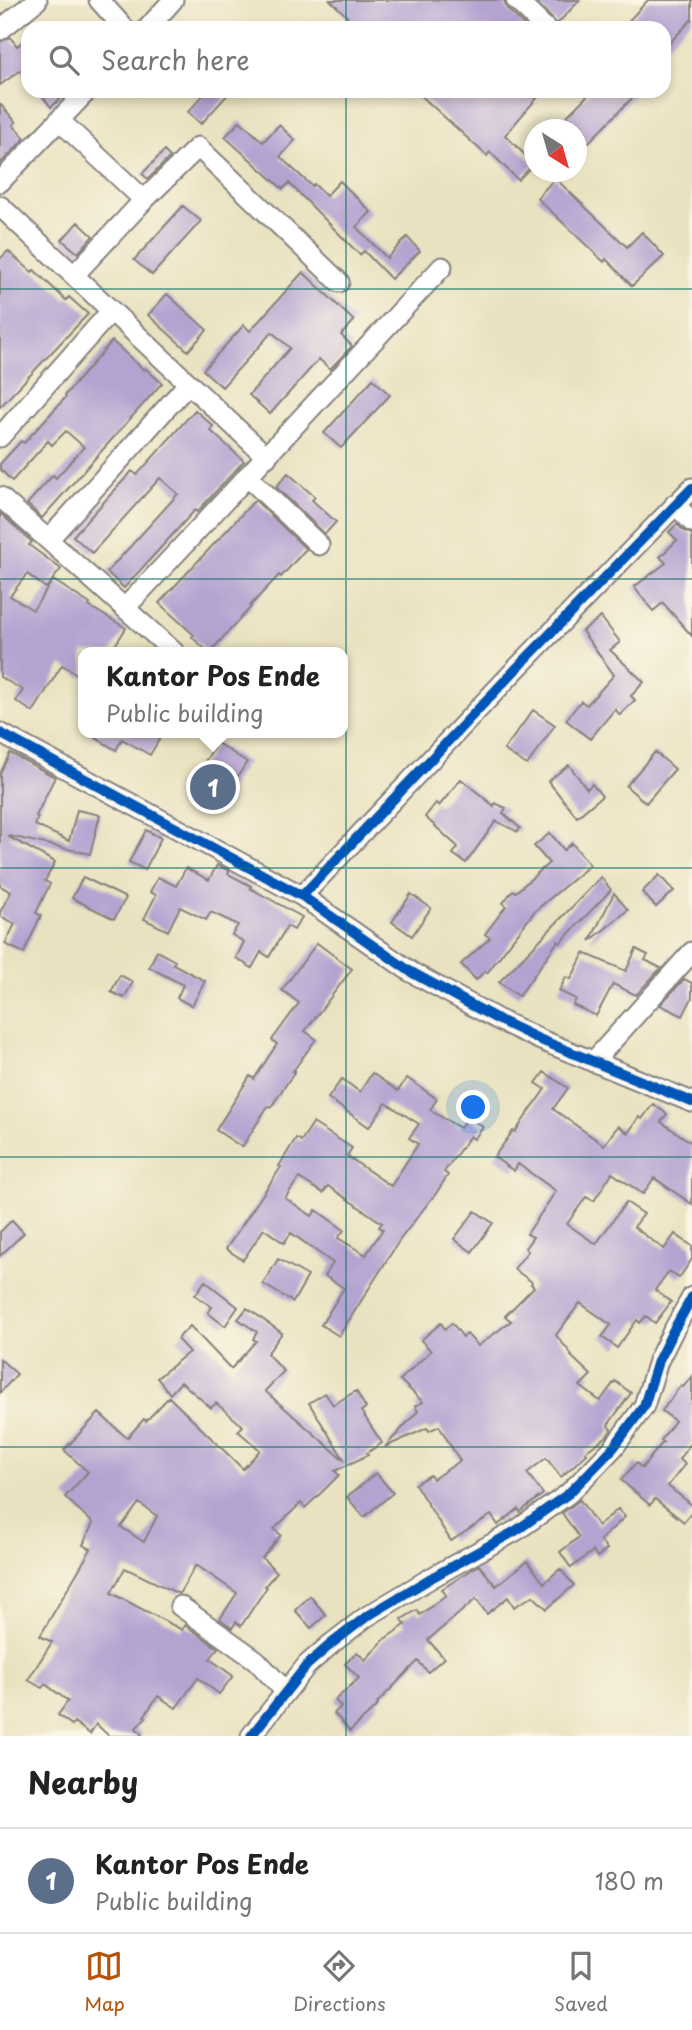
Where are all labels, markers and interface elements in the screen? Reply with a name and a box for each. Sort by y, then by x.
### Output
search box [21,21,671,98]
text: Search here [101,40,250,79]
icon: search [45,41,83,79]
north arrow [524,119,587,182]
popup [78,647,348,738]
text: Kantor Pos Ende [106,656,320,695]
text: Public building [106,695,263,730]
pin: 1 [190,761,236,813]
your location [456,1090,490,1124]
text: Nearby [28,1759,138,1804]
text: Kantor Pos Ende [95,1844,309,1883]
text: 1 [46,1863,57,1898]
text: 180 m [595,1863,664,1898]
text: Public building [95,1883,252,1918]
tab: Map [84,1947,125,2017]
tab: Directions [293,1947,386,2017]
tab: Saved [554,1947,608,2017]

